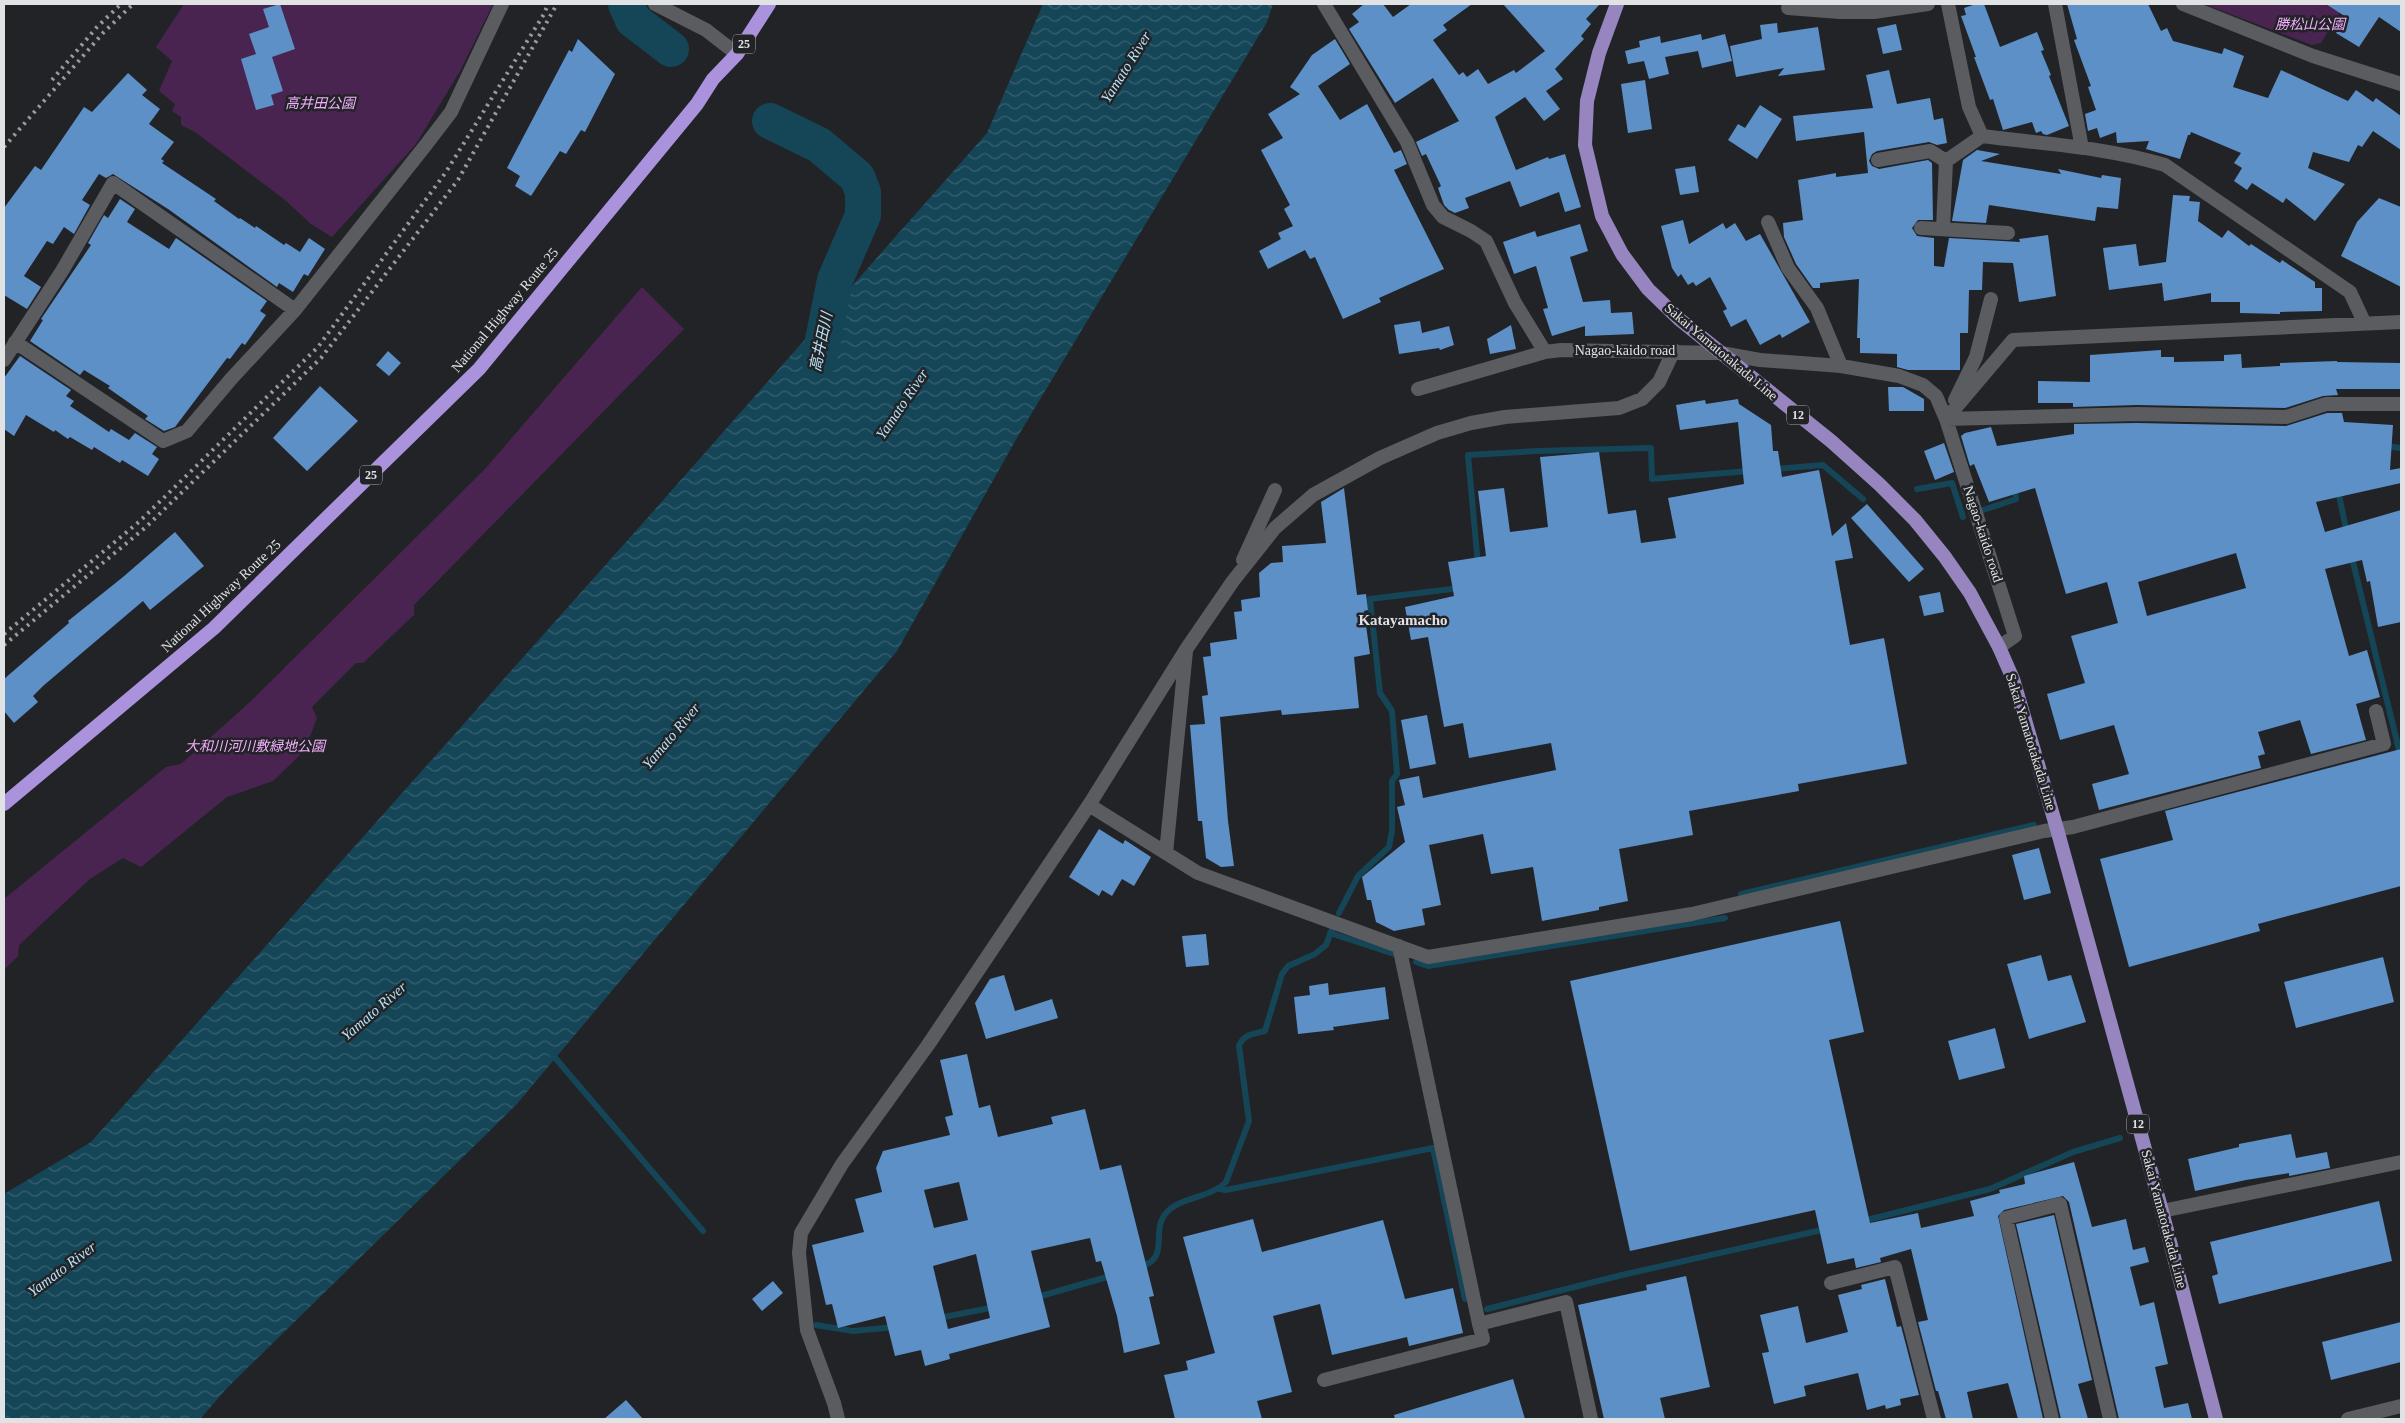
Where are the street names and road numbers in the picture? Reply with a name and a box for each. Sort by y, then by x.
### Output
road number: 25 [733,34,755,54]
street label: National Highway Route 25 [449,245,561,375]
street label: Sakai Yamatotakada Line [1662,300,1780,404]
street label: Nagao-kaido road [1575,343,1675,358]
road number: 12 [1787,406,1809,424]
road number: 25 [360,466,382,484]
street label: Nagao-kaido road [1960,484,2006,584]
street label: National Highway Route 25 [158,537,284,655]
street label: Sakai Yamatotakada Line [2003,672,2059,812]
road number: 12 [2127,1114,2149,1134]
street label: Sakai Yamatotakada Line [2138,1148,2190,1290]

